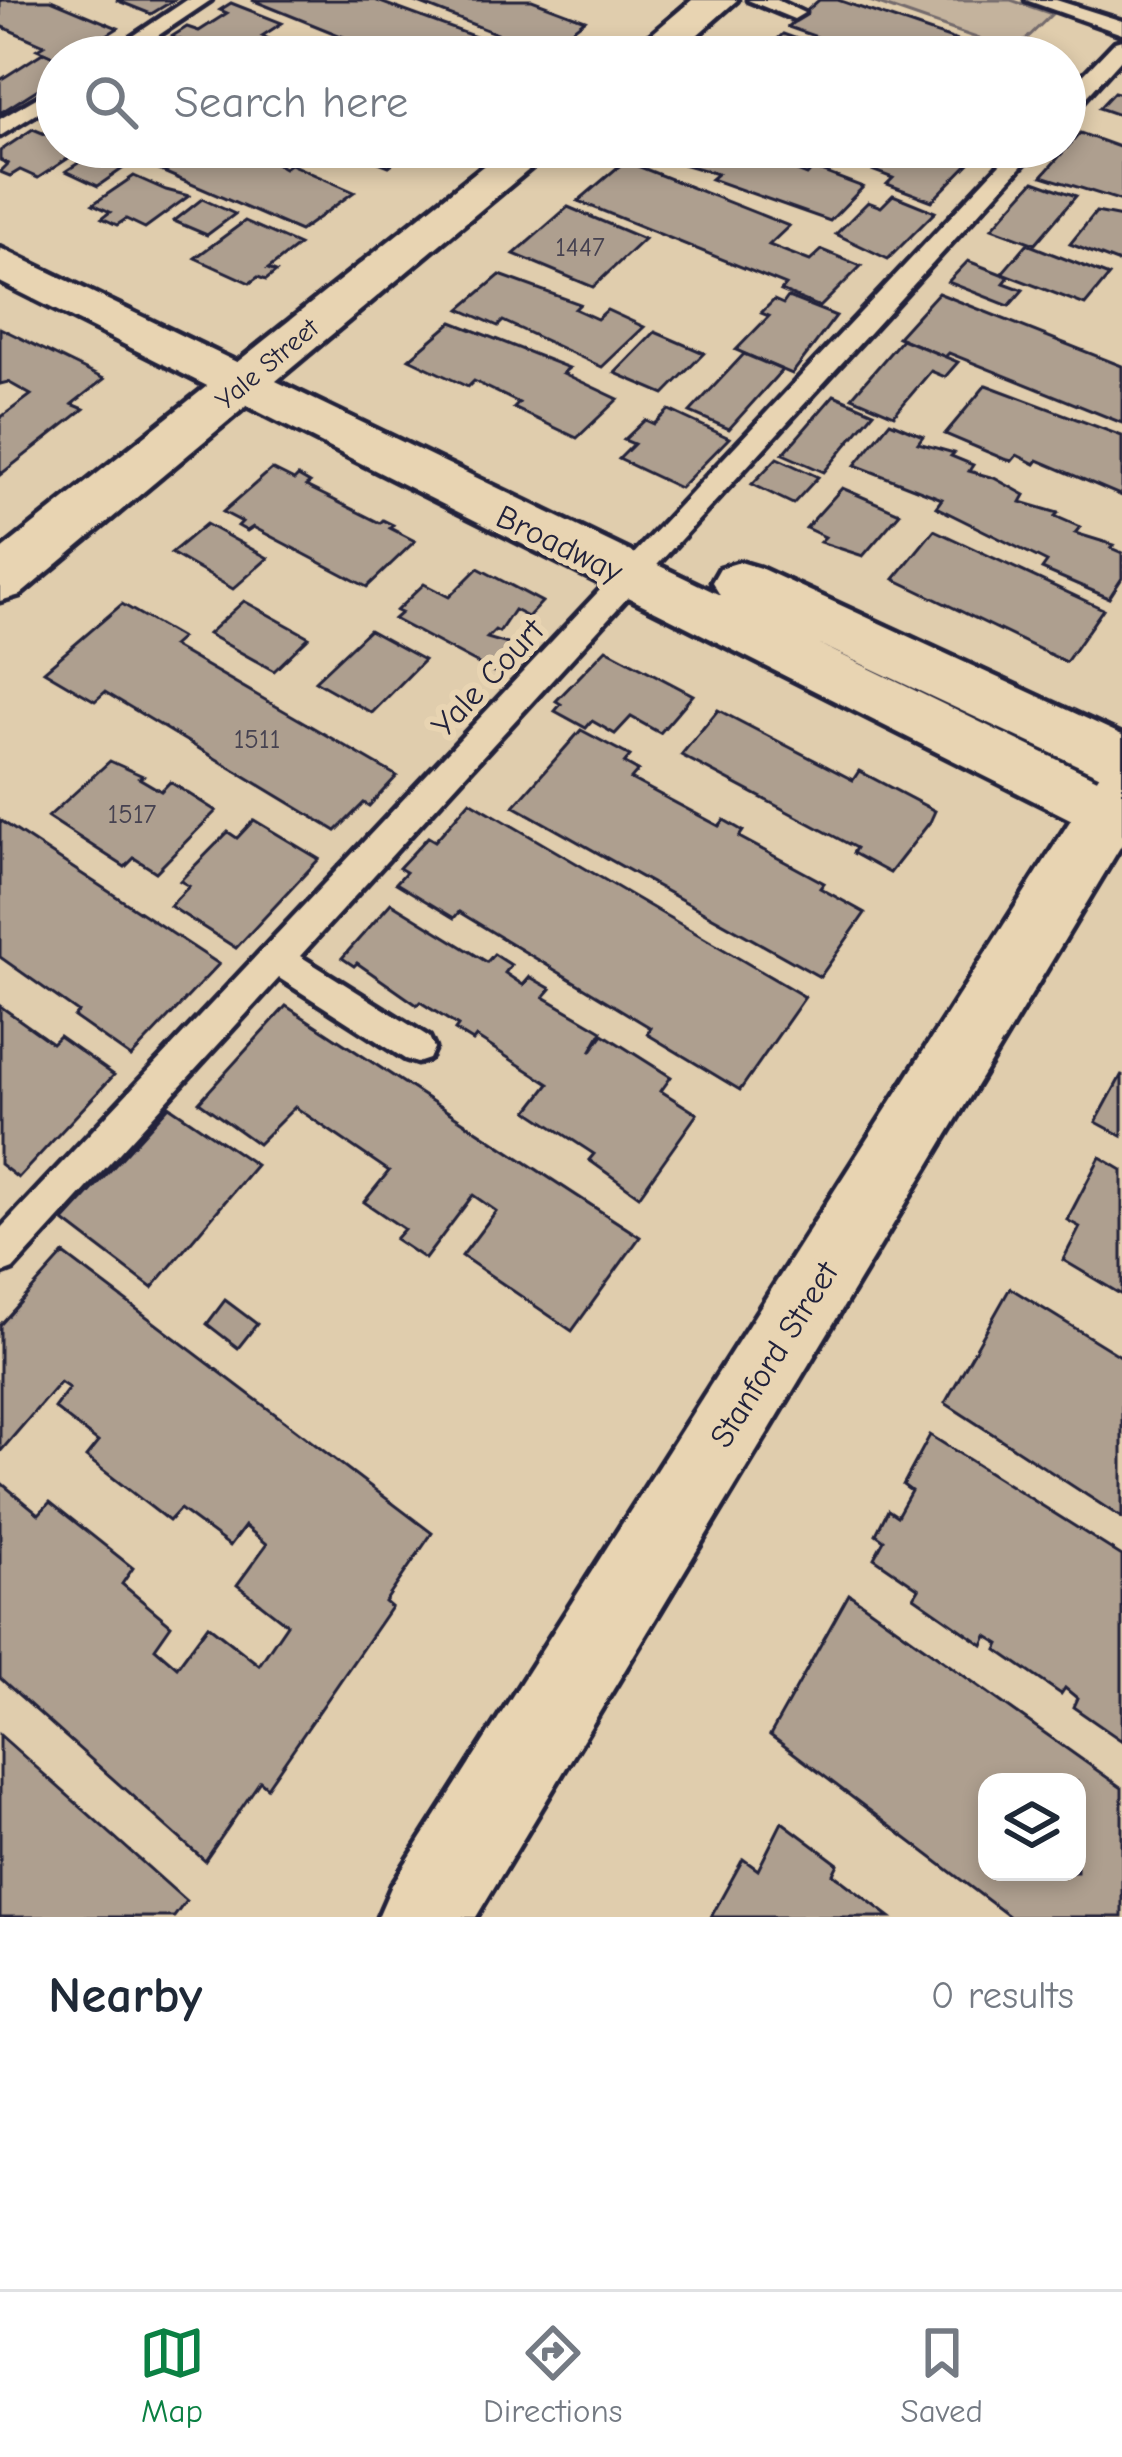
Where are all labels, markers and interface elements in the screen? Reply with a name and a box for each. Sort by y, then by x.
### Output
search box [36,36,1086,168]
icon: search [78,69,144,135]
text: Search here [174,76,408,128]
house number: 1447 [555,232,605,263]
street label: Yale Street [210,312,326,416]
street label: Broadway [490,497,629,591]
street label: Yale Court [424,610,553,744]
house number: 1511 [234,724,280,755]
house number: 1517 [108,799,157,830]
street label: Stanford Street [702,1254,847,1454]
map controls [978,1773,1086,1881]
button: layers [978,1773,1086,1881]
text: Nearby [48,1966,202,2025]
text: 0 results [931,1973,1074,2018]
tab: Map [139,2320,205,2430]
tab: Directions [483,2320,623,2430]
tab: Saved [901,2320,983,2430]

